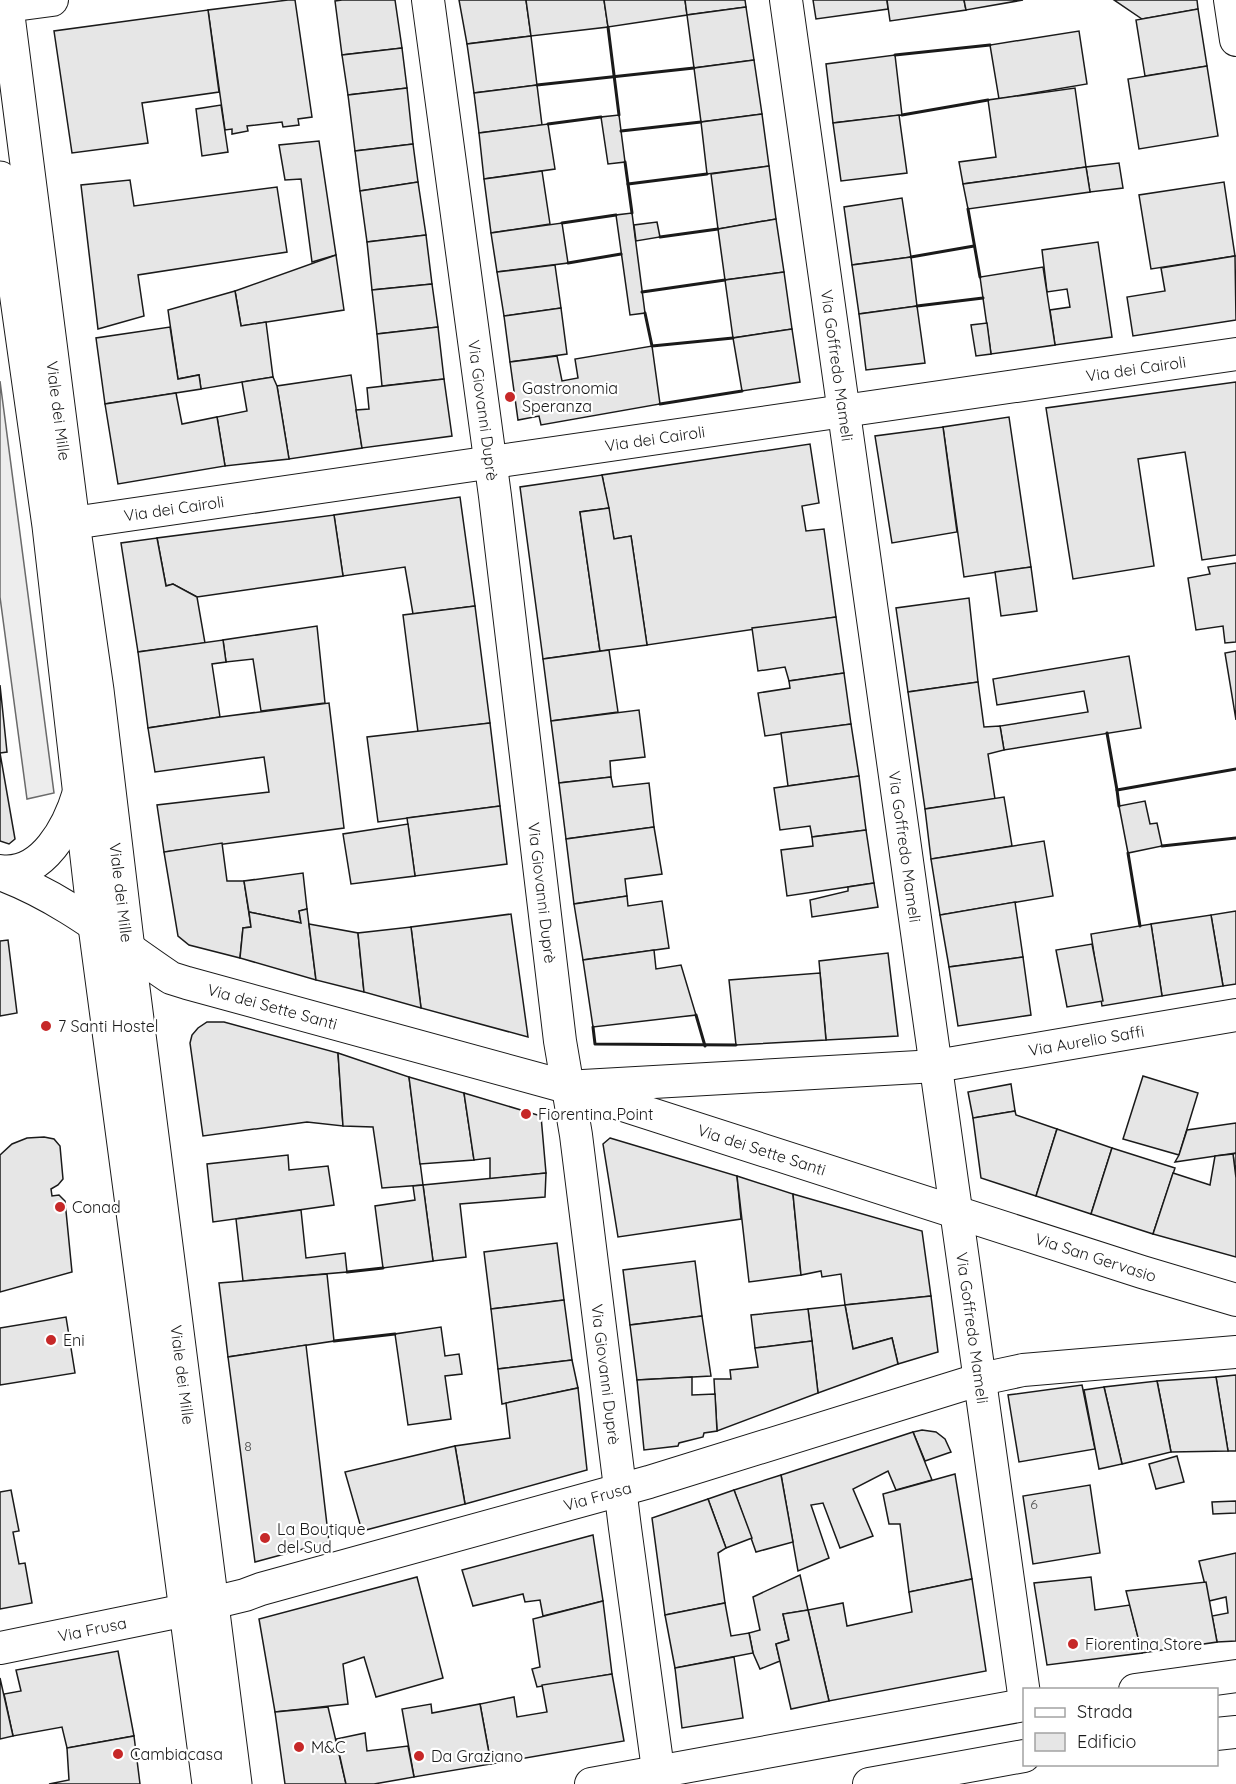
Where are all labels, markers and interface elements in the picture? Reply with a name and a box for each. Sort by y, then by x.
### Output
street label: Via Goffredo Mameli [817,288,858,442]
street label: Via Giovanni Duprè [464,339,503,482]
street label: Via dei Cairoli [1084,351,1187,386]
street label: Viale dei Mille [42,360,75,462]
place label: Gastronomia Speranza [522,378,618,416]
marker: Gastronomia Speranza [503,390,517,404]
street label: Via dei Cairoli [604,421,706,456]
street label: Via dei Cairoli [123,491,225,525]
street label: Via Goffredo Mameli [884,770,925,924]
street label: Via Giovanni Duprè [524,821,561,964]
street label: Viale dei Mille [105,842,137,944]
street label: Via dei Sette Santi [205,979,340,1034]
place label: 7 Santi Hostel [58,1016,158,1036]
marker: 7 Santi Hostel [39,1019,53,1033]
street label: Via Aurelio Saffi [1027,1021,1146,1060]
place label: Fiorentina Point [538,1104,654,1124]
marker: Fiorentina Point [519,1107,533,1121]
street label: Via dei Sette Santi [695,1120,828,1180]
place label: Conad [72,1197,121,1217]
marker: Conad [53,1200,67,1214]
street label: Via San Gervasio [1033,1228,1159,1286]
street label: Via Goffredo Mameli [952,1251,993,1405]
street label: Via Giovanni Duprè [587,1303,625,1446]
street label: Viale dei Mille [166,1324,199,1426]
place label: Eni [63,1330,85,1350]
marker: Eni [44,1333,58,1347]
house number: 8 [244,1437,252,1455]
street label: Via Frusa [561,1477,634,1515]
house number: 6 [1030,1495,1038,1513]
place label: La Boutique del Sud [277,1519,365,1557]
marker: La Boutique del Sud [258,1531,272,1545]
street label: Via Frusa [56,1612,128,1646]
place label: Fiorentina Store [1085,1634,1202,1654]
marker: Fiorentina Store [1066,1637,1080,1651]
legend [1023,1688,1218,1766]
text: Strada [1077,1700,1133,1723]
text: Edificio [1077,1730,1136,1753]
place label: M&C [311,1737,346,1757]
marker: M&C [292,1740,306,1754]
place label: Cambiacasa [130,1744,223,1764]
place label: Da Graziano [431,1746,523,1766]
marker: Cambiacasa [111,1747,125,1761]
marker: Da Graziano [412,1749,426,1763]

